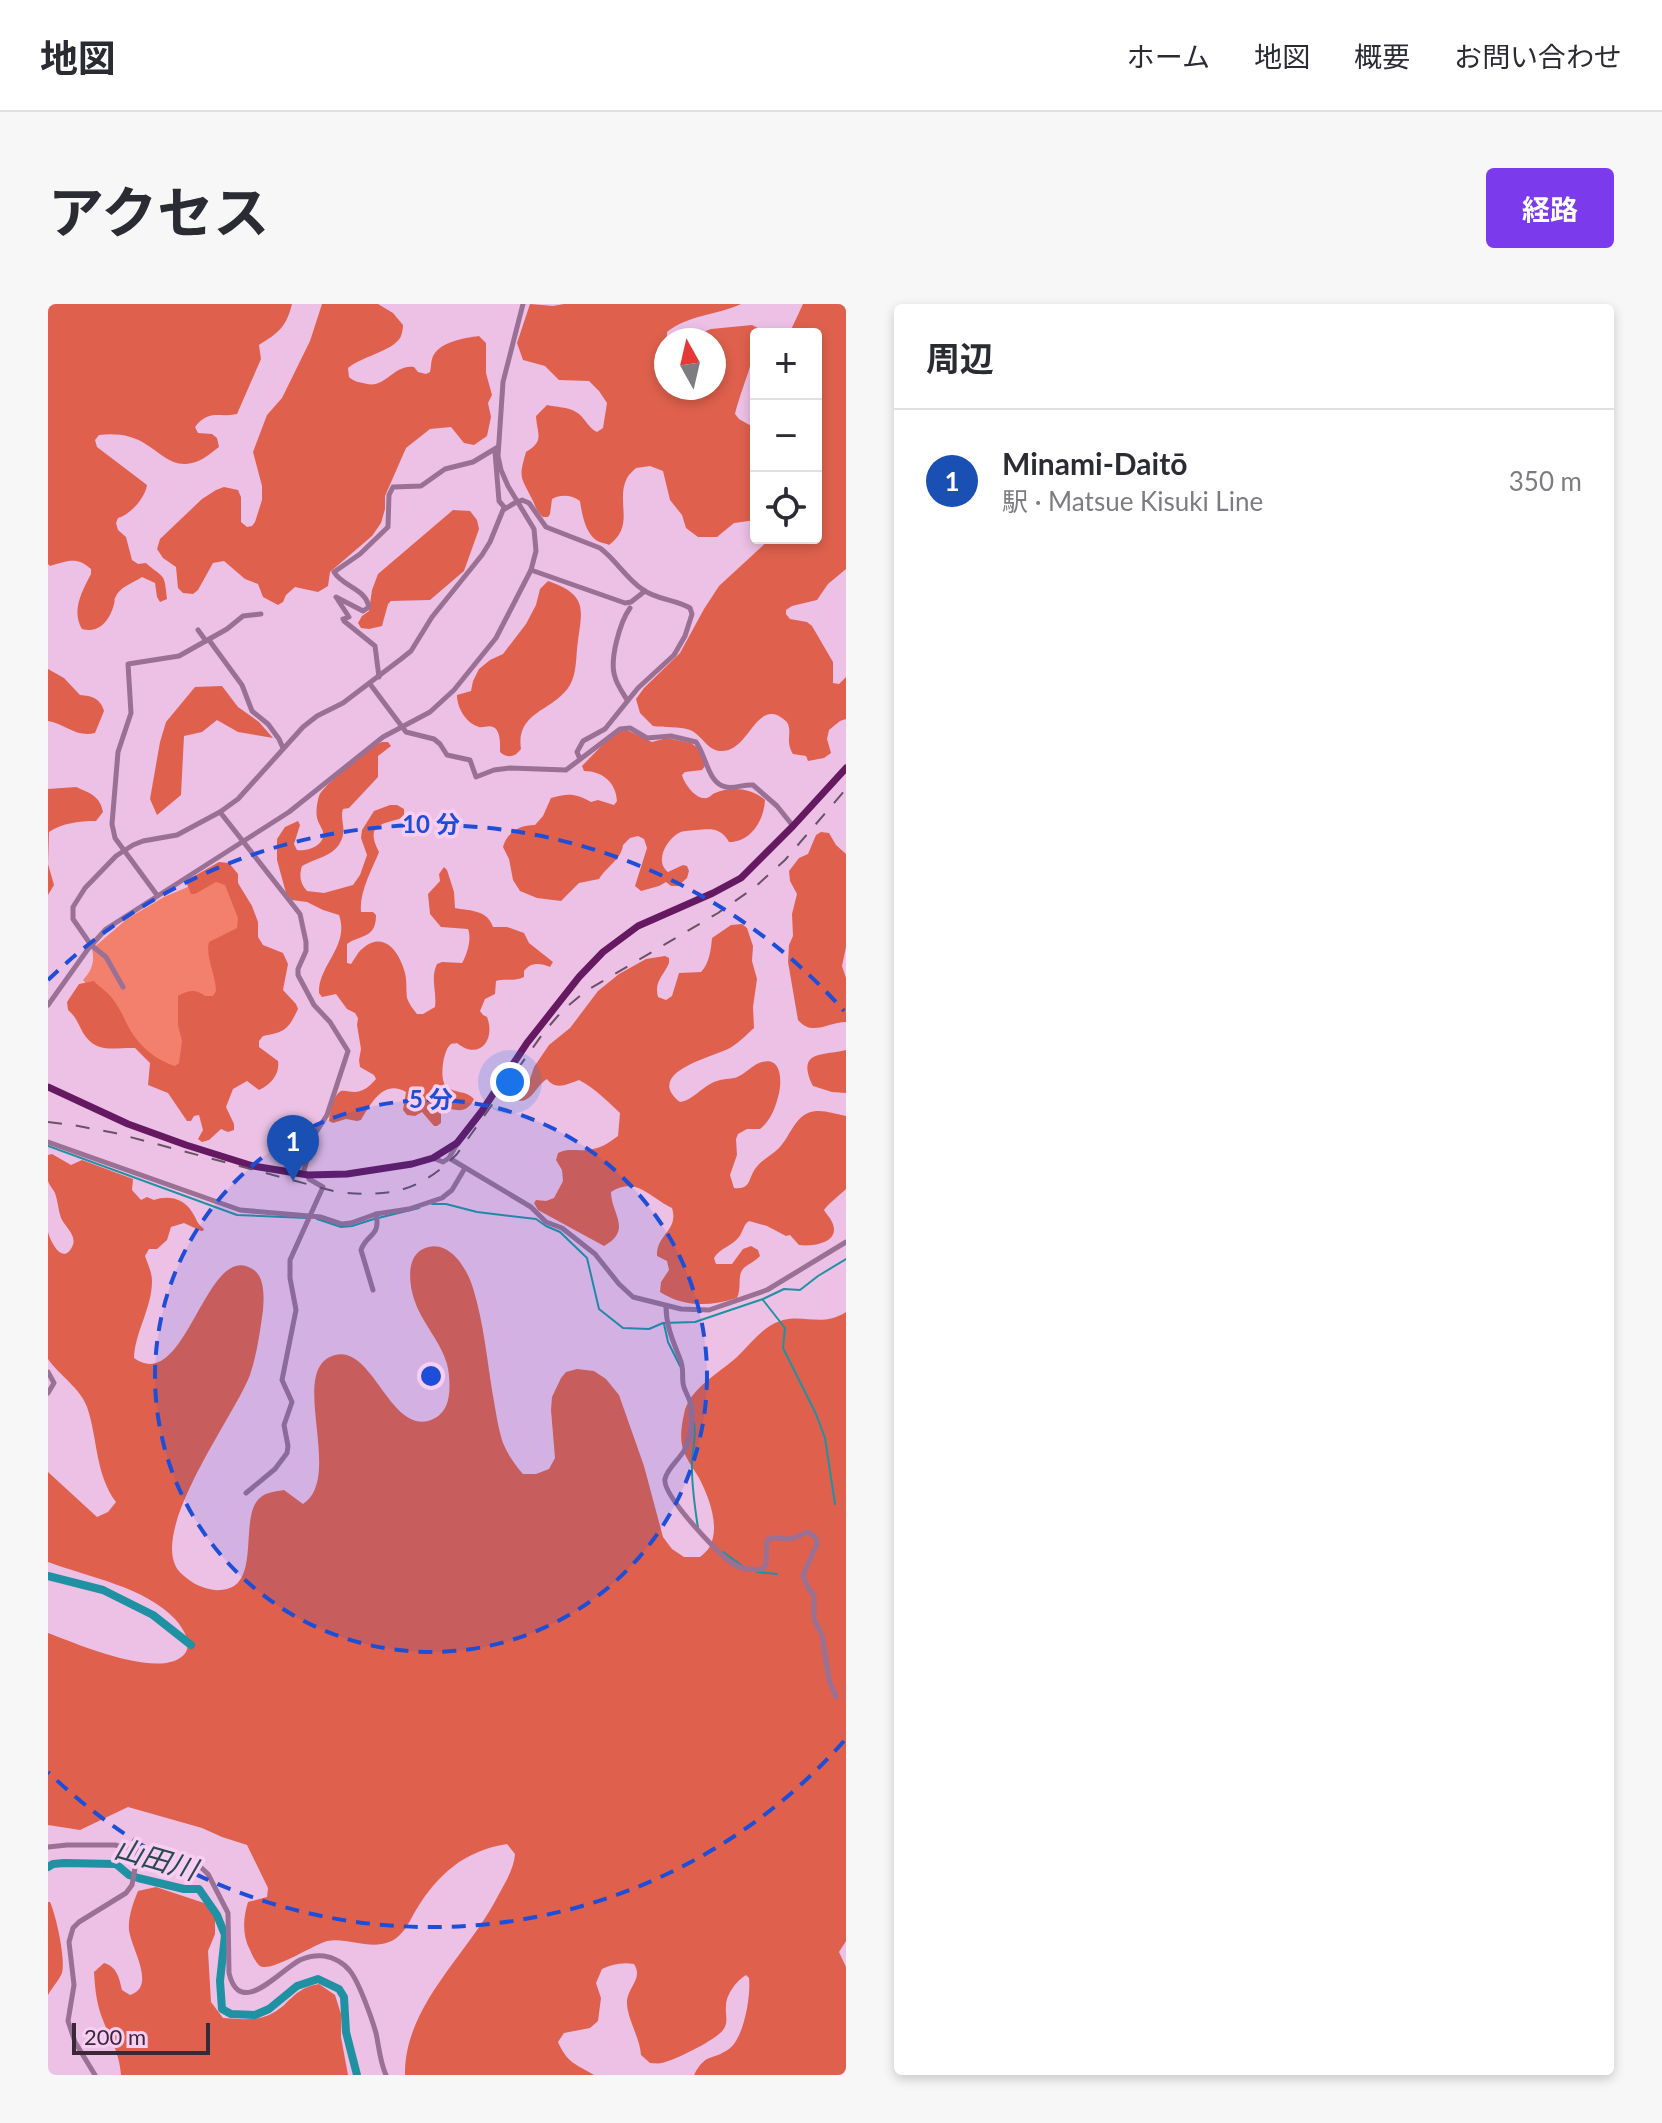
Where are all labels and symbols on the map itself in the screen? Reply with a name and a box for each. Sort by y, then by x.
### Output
north arrow [654,328,726,400]
text: 10 分 [402,809,460,838]
your location [490,1062,530,1102]
text: 5 分 [409,1084,453,1113]
pin: 1 [267,1115,319,1181]
centre of rings [417,1362,445,1390]
water label: 山田川 [111,1830,204,1887]
scale bar [72,2019,210,2055]

